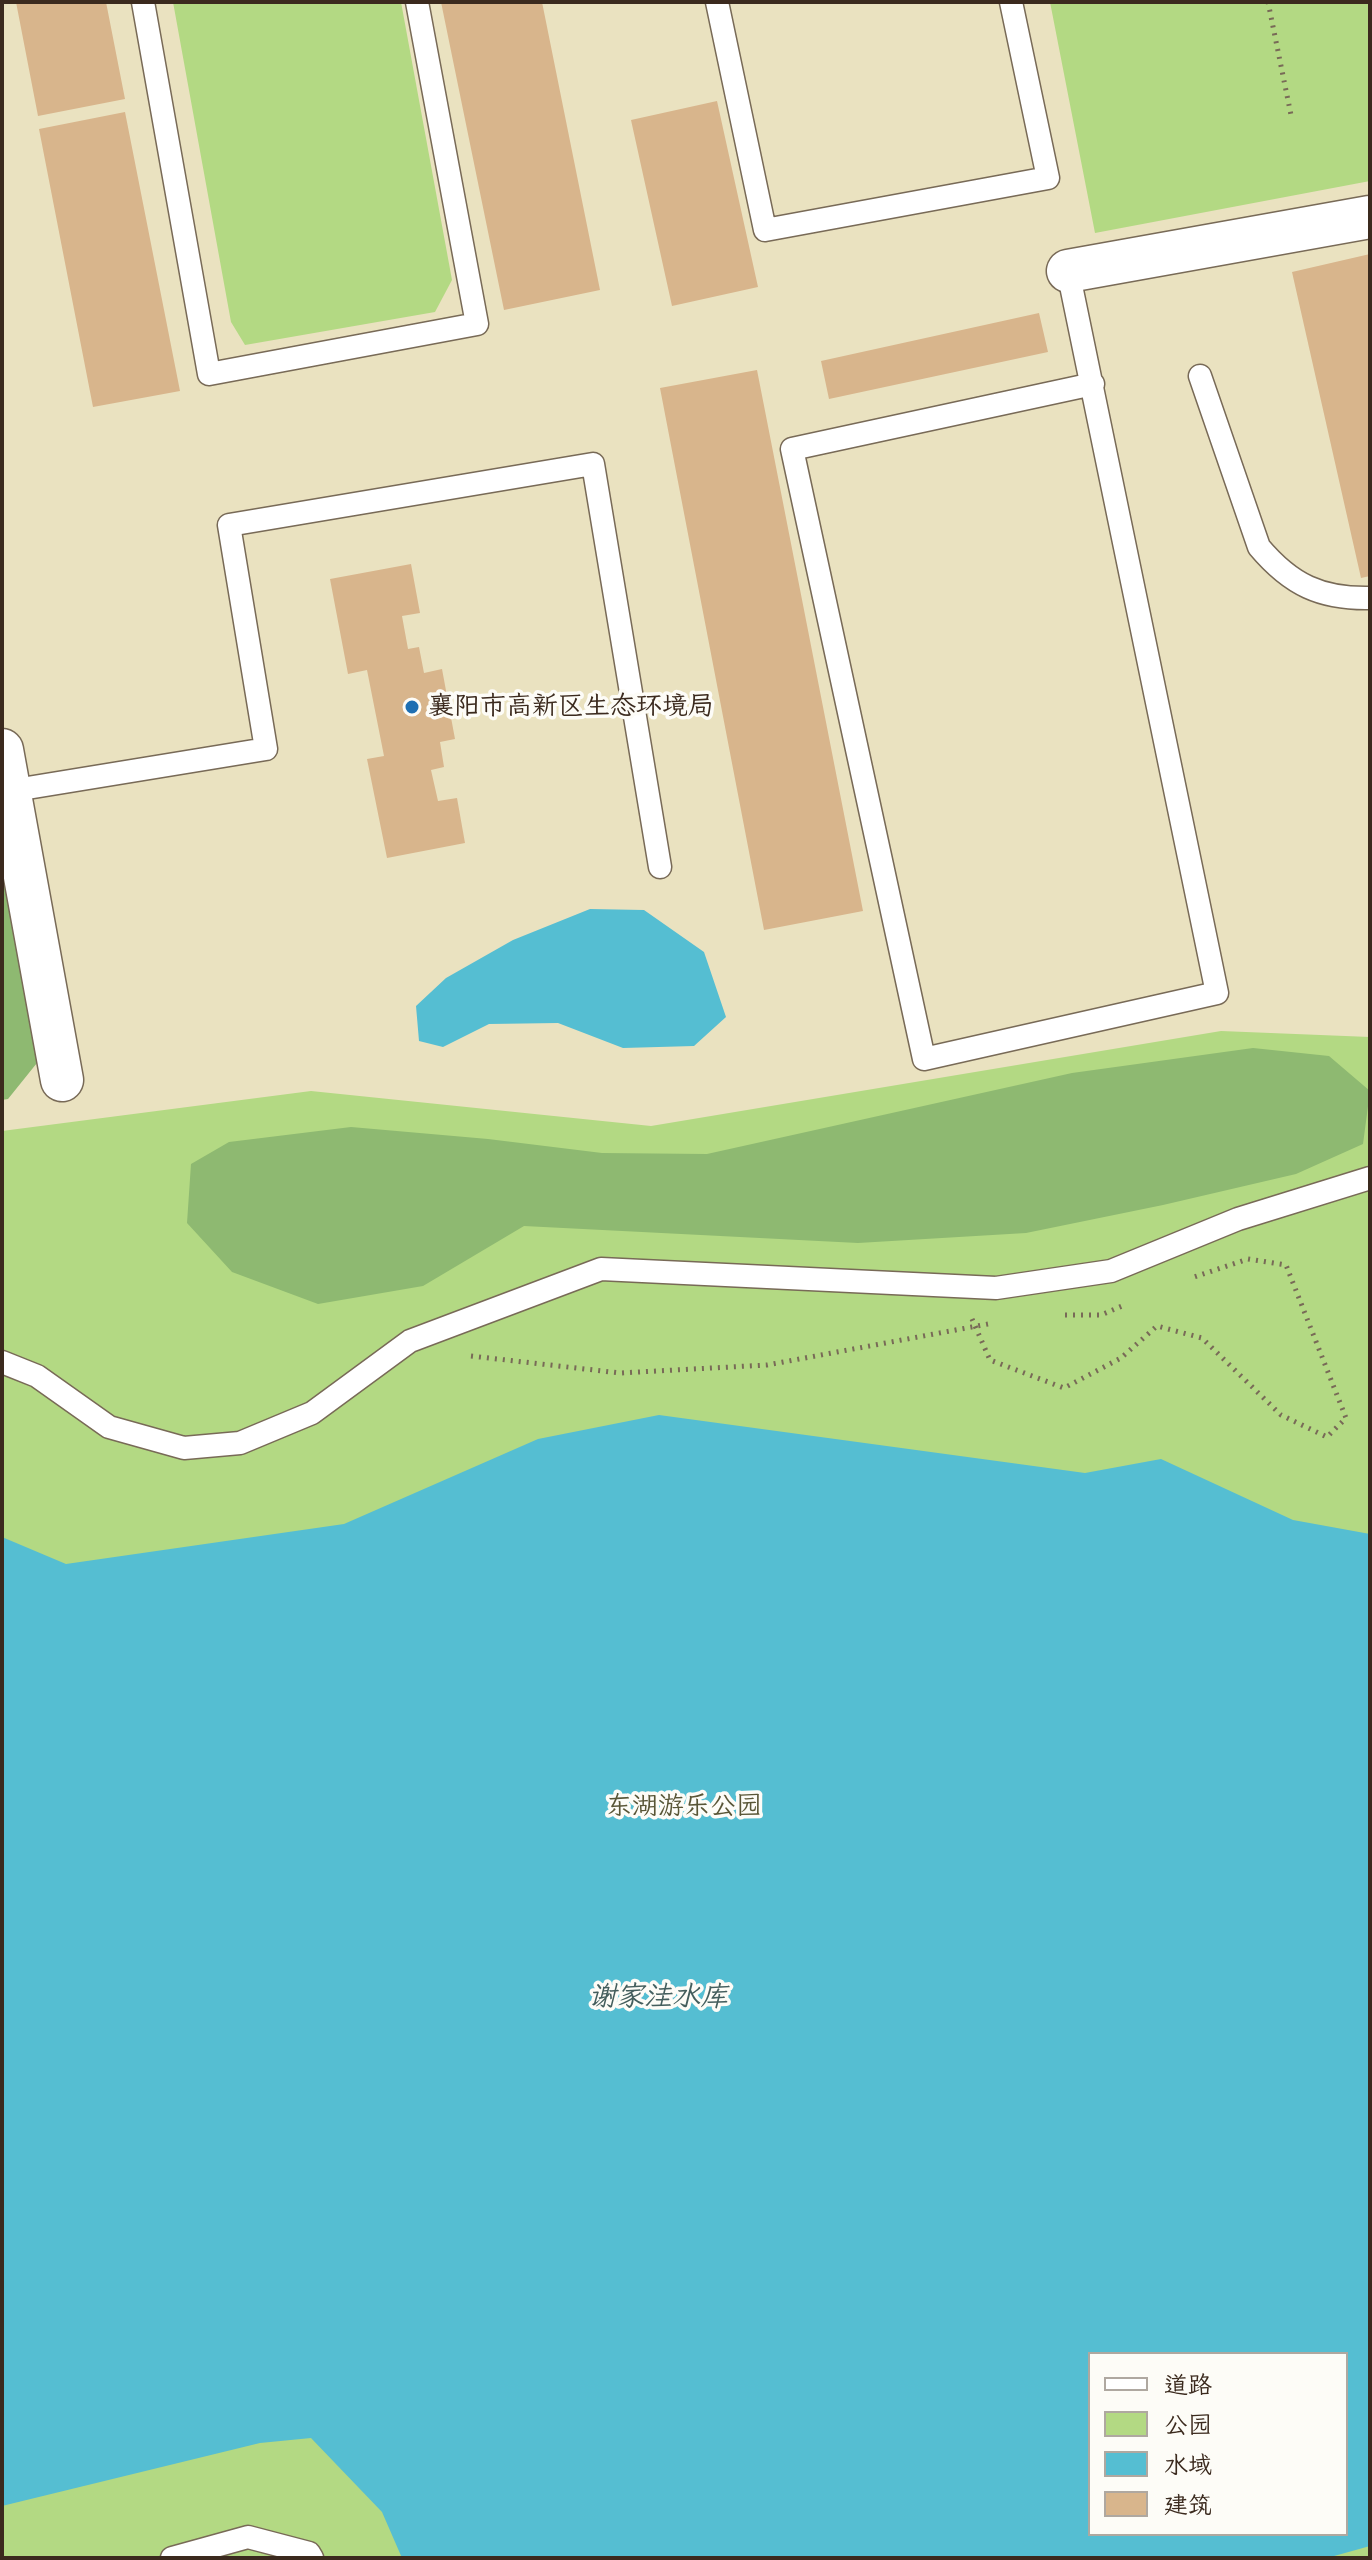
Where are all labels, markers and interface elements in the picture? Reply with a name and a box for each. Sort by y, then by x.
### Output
place label: 襄阳市高新区生态环境局 [428,691,714,723]
marker: 襄阳市高新区生态环境局 [403,698,421,716]
park label: 东湖游乐公园 [606,1791,762,1823]
water label: 谢家洼水库 [588,1981,728,2015]
legend [1088,2352,1348,2536]
text: 道路 [1164,2371,1212,2400]
text: 公园 [1164,2411,1212,2440]
text: 水域 [1164,2451,1212,2480]
text: 建筑 [1164,2491,1212,2520]

